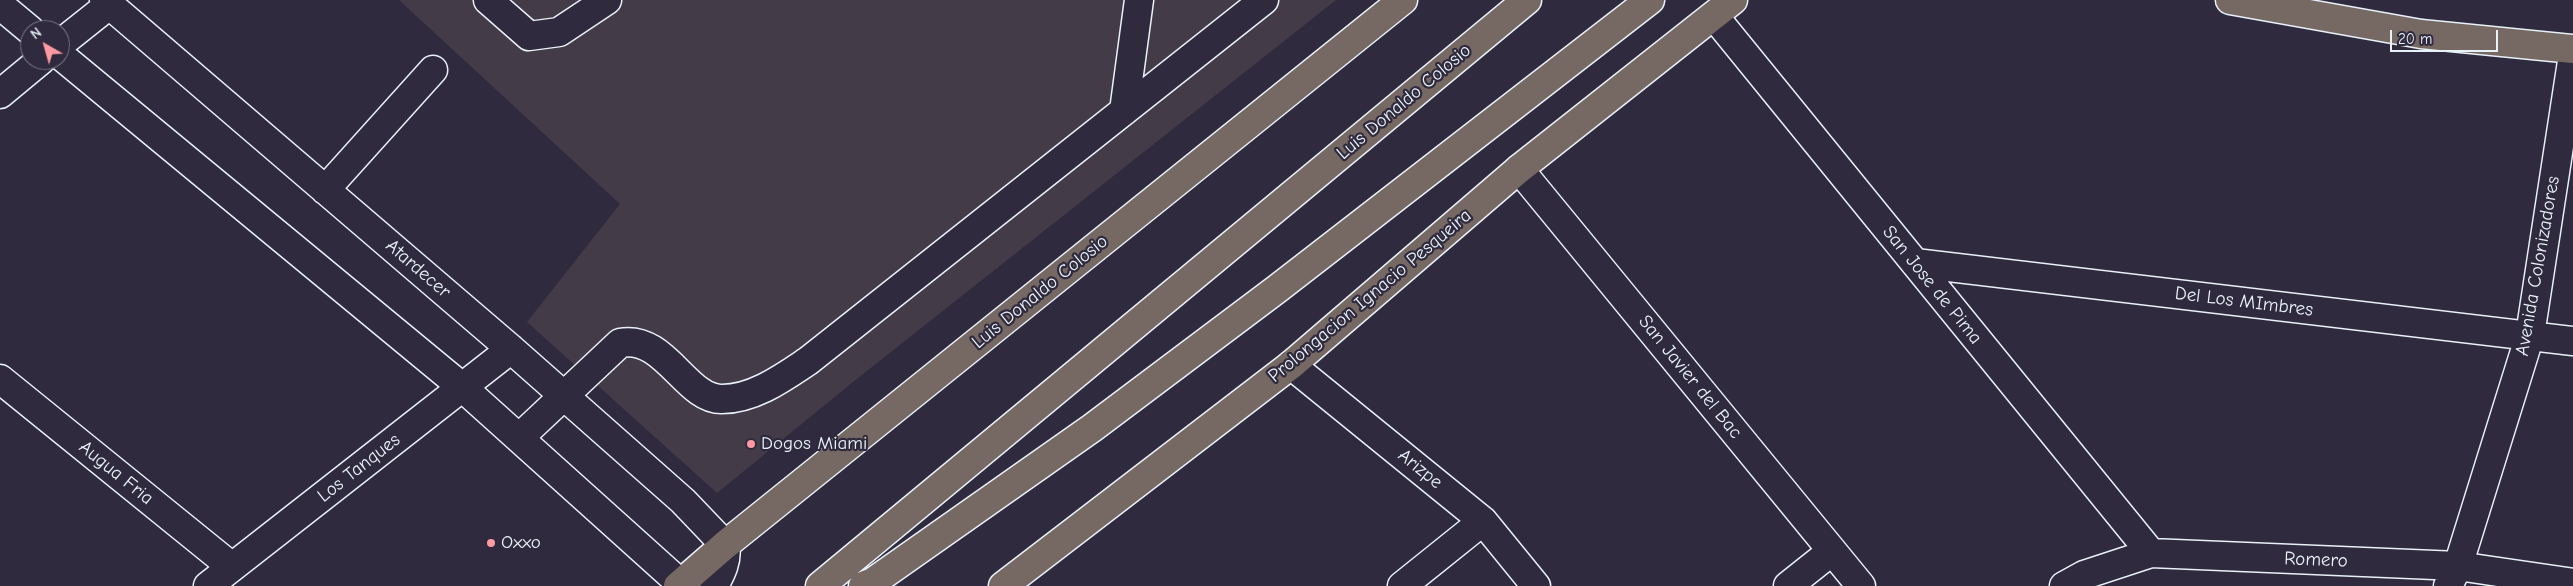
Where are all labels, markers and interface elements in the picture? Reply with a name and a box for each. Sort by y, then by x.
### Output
north arrow [20,20,70,70]
scale bar [2393,20,2500,52]
text: N [27,24,45,43]
text: 20 m [2398,30,2432,48]
street label: Luis Donaldo Colosio [1332,39,1476,165]
street label: Avenida Colonizadores [2511,174,2565,358]
street label: Prolongacion Ignacio Pesqueira [1264,204,1476,388]
street label: San Jose de Pima [1877,221,1987,349]
street label: Luis Donaldo Colosio [967,230,1113,354]
street label: Atardecer [381,235,455,303]
street label: Del Los MImbres [2174,282,2314,322]
street label: San Javier del Bac [1633,311,1747,443]
street label: Los Tanques [313,429,405,507]
place label: Dogos Miami [761,433,867,455]
street label: Augua Fria [74,436,158,510]
marker: Dogos Miami [745,438,757,450]
street label: Arizpe [1393,444,1447,494]
place label: Oxxo [501,532,541,554]
marker: Oxxo [485,537,497,549]
street label: Romero [2284,547,2348,573]

